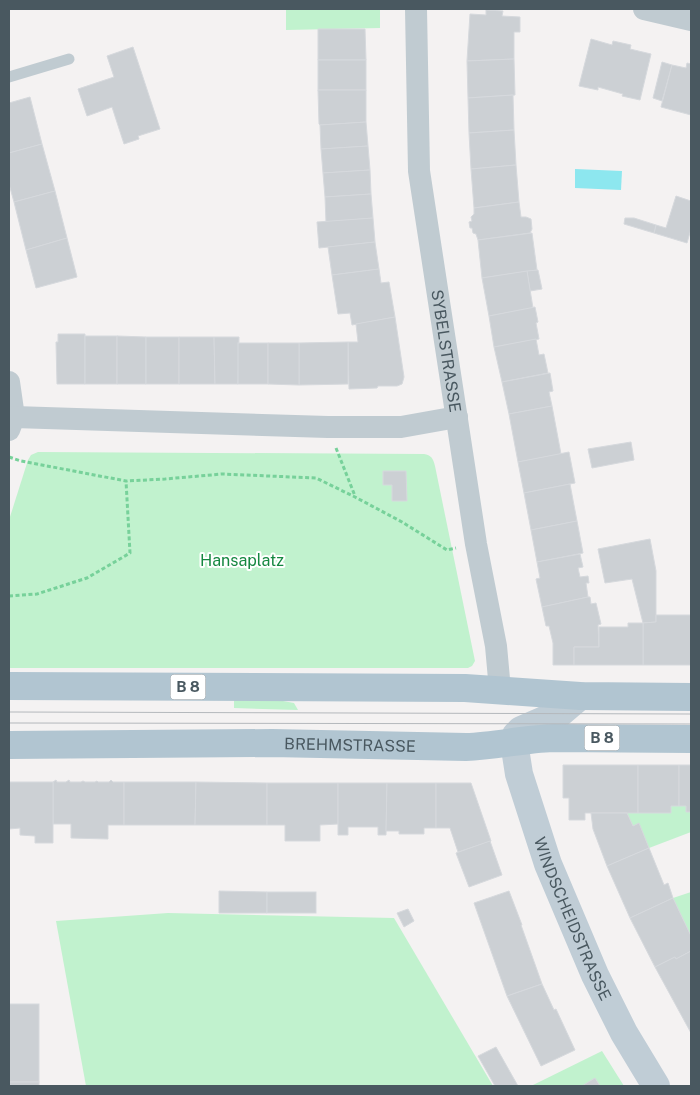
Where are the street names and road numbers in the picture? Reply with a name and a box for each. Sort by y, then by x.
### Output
street label: SYBELSTRASSE [427,288,465,414]
road number: B 8 [170,674,206,700]
road number: B 8 [584,726,620,750]
street label: BREHMSTRASSE [284,734,416,756]
street label: WINDSCHEIDSTRASSE [530,835,615,1004]

